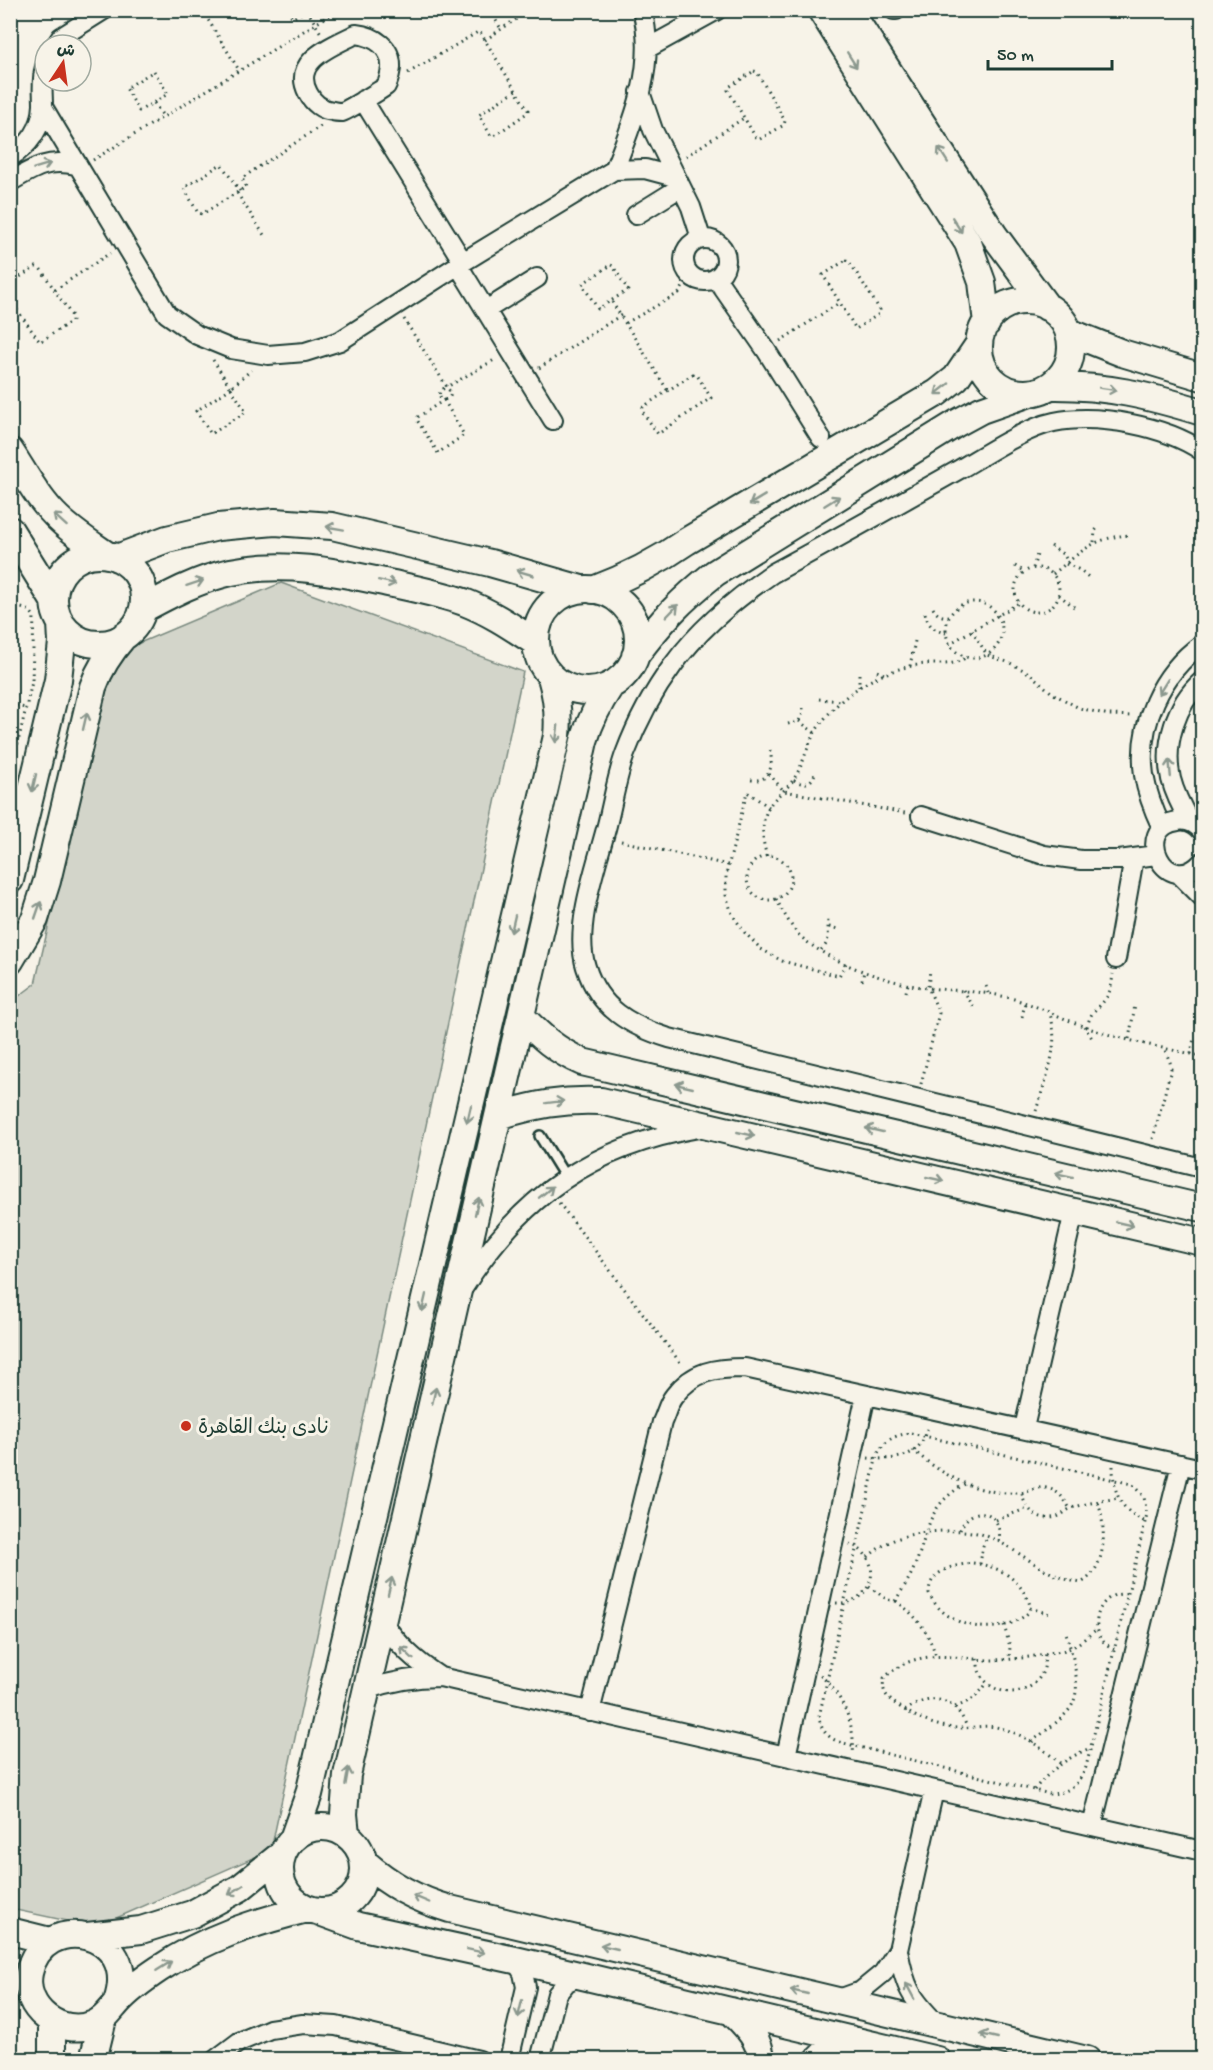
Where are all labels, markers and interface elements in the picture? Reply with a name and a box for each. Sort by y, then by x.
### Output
north arrow [33,33,93,93]
scale bar [988,33,1112,71]
text: ش [55,41,76,63]
text: 50 m [997,46,1034,67]
one-way arrow [847,51,859,68]
one-way arrow [937,147,949,164]
one-way arrow [32,160,51,171]
one-way arrow [951,216,963,233]
one-way arrow [934,382,950,395]
one-way arrow [1098,383,1117,394]
one-way arrow [749,494,766,506]
one-way arrow [823,494,840,506]
one-way arrow [53,513,68,527]
one-way arrow [326,522,345,533]
one-way arrow [515,567,534,578]
one-way arrow [185,577,204,588]
one-way arrow [377,577,396,589]
one-way arrow [664,603,679,618]
one-way arrow [1156,678,1169,695]
one-way arrow [80,712,92,731]
one-way arrow [552,723,563,743]
one-way arrow [1164,758,1175,778]
one-way arrow [27,773,39,792]
one-way arrow [33,901,44,920]
one-way arrow [507,914,519,933]
one-way arrow [675,1079,694,1091]
one-way arrow [544,1096,564,1107]
one-way arrow [462,1104,474,1123]
one-way arrow [865,1124,884,1136]
one-way arrow [736,1128,755,1140]
one-way arrow [1055,1169,1074,1180]
one-way arrow [926,1173,945,1185]
one-way arrow [538,1186,554,1199]
one-way arrow [472,1197,484,1216]
one-way arrow [1115,1218,1134,1230]
one-way arrow [418,1294,430,1313]
one-way arrow [428,1387,440,1406]
place label: نادى بنك القاهرة [198,1417,330,1441]
marker: نادى بنك القاهرة [179,1419,193,1433]
one-way arrow [385,1577,396,1596]
one-way arrow [400,1646,415,1660]
one-way arrow [342,1767,353,1787]
one-way arrow [227,1883,244,1896]
one-way arrow [412,1893,430,1904]
one-way arrow [600,1940,619,1952]
one-way arrow [466,1946,485,1958]
one-way arrow [155,1960,172,1972]
one-way arrow [904,1983,916,2000]
one-way arrow [790,1986,809,1998]
one-way arrow [514,1999,526,2018]
one-way arrow [980,2030,999,2042]

